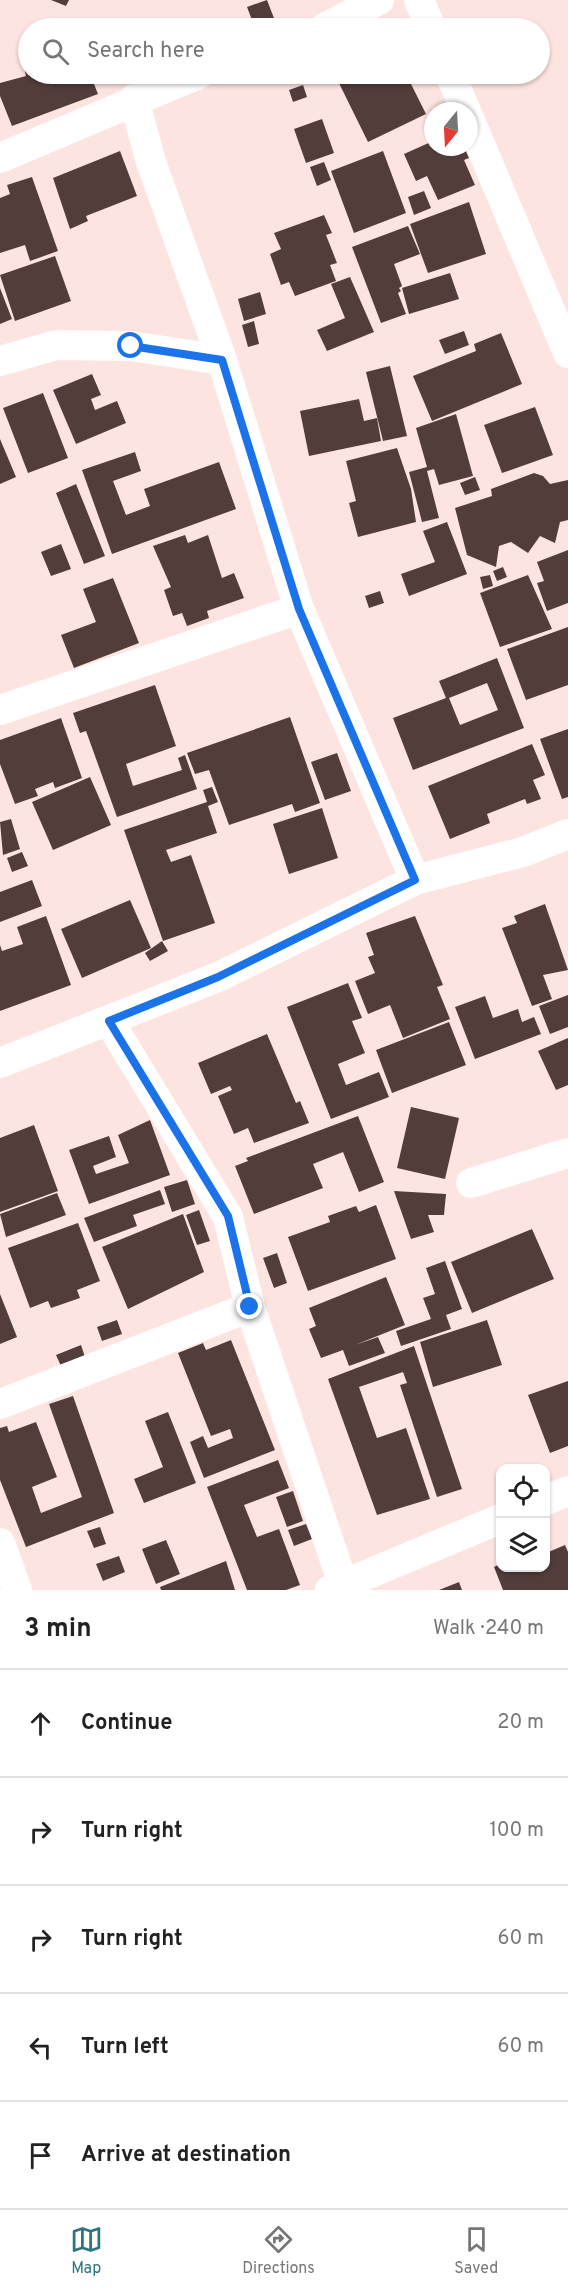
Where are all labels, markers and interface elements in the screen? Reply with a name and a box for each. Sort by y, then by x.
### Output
search box [18,18,550,84]
icon: search [39,35,72,68]
text: Search here [87,38,205,65]
north arrow [424,102,478,156]
route start [117,332,143,358]
route end [236,1293,262,1319]
map controls [496,1464,550,1572]
button: locate [496,1464,550,1518]
button: layers [496,1518,550,1572]
text: 3 min [24,1613,92,1646]
text: Walk · 240 m [433,1616,544,1642]
icon: ahead [24,1707,57,1740]
text: Continue [81,1710,172,1737]
text: 20 m [497,1710,544,1736]
icon: right [24,1815,57,1848]
text: Turn right [81,1818,183,1845]
text: 100 m [489,1818,544,1844]
icon: right [24,1923,57,1956]
text: Turn right [81,1926,183,1953]
text: 60 m [498,1926,544,1952]
icon: left [24,2031,57,2064]
text: Turn left [81,2034,169,2061]
text: 60 m [498,2034,544,2060]
icon: arrive [24,2139,57,2172]
text: Arrive at destination [81,2142,291,2169]
tab: Map [70,2223,103,2279]
tab: Directions [242,2223,315,2279]
tab: Saved [454,2223,498,2279]

